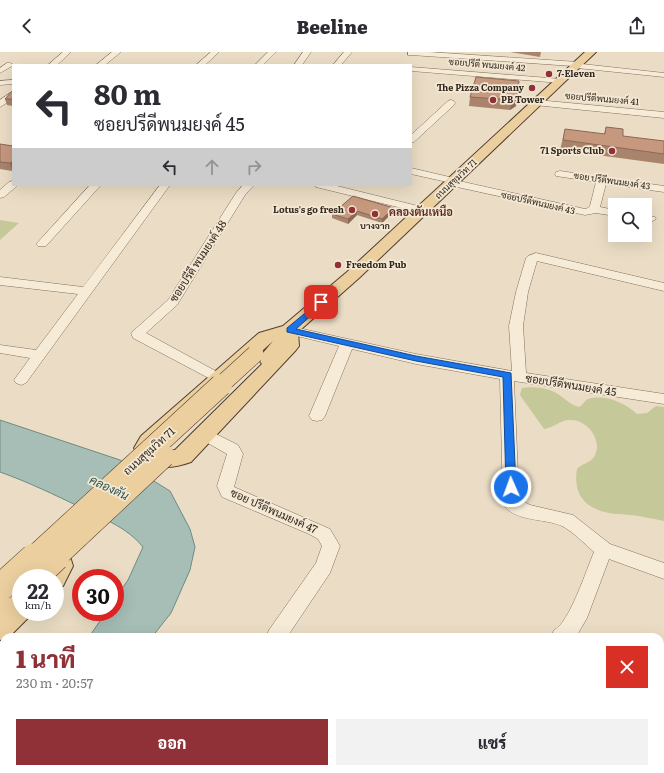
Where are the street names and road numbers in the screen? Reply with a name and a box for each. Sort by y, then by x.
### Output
street label: ซอยปรีดี พนมยงค์ 42 [448,54,527,74]
street label: ซอยปรีดีพนมยงค์ 41 [564,88,640,108]
street label: ถนนสุขุมวิท 71 [431,155,480,202]
street label: ซอย ปรีดีพนมยงค์ 43 [573,168,652,192]
street label: ซอยปรีดีพนมยงค์ 43 [500,187,577,217]
street label: ซอยปรีดี พนมยงค์ 48 [165,216,230,305]
street label: ซอยปรีดีพนมยงค์ 45 [524,369,618,399]
street label: ถนนสุขุมวิท 71 [119,422,180,479]
street label: ซอย ปรีดีพนมยงค์ 47 [228,484,321,537]

